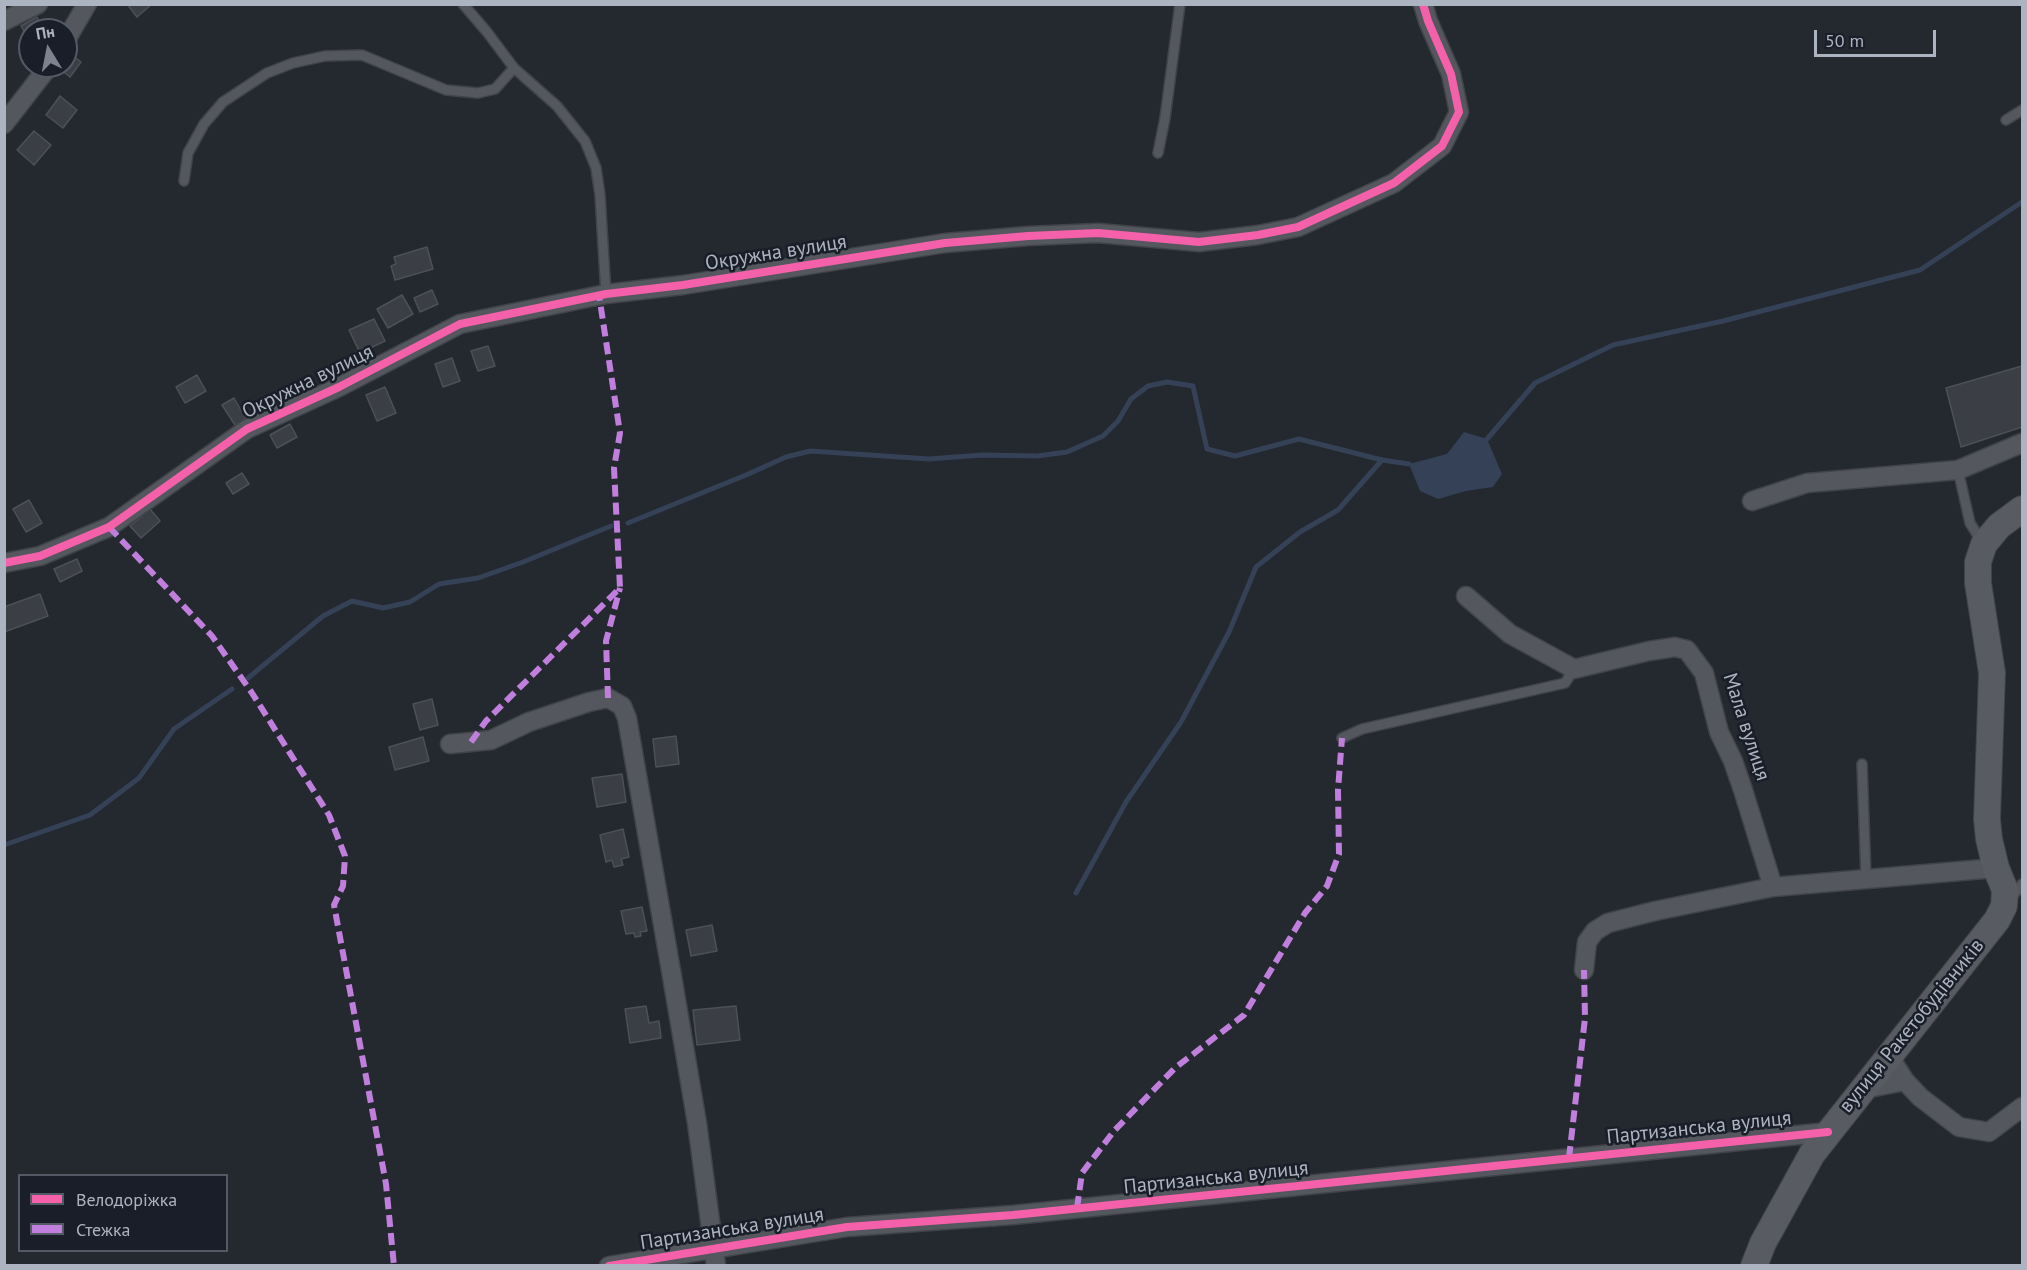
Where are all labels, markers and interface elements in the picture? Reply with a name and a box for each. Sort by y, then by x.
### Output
north arrow [18,18,78,78]
scale bar [1817,18,1938,56]
text: Пн [34,21,56,44]
text: 50 m [1825,29,1864,52]
street label: Окружна вулиця [704,230,848,276]
street label: Окружна вулиця [239,340,377,424]
street label: Мала вулиця [1717,670,1775,784]
street label: вулиця Ракетобудівників [1835,934,1989,1118]
street label: Партизанська вулиця [1605,1106,1793,1150]
street label: Партизанська вулиця [1122,1156,1310,1200]
legend [18,1174,228,1252]
text: Велодоріжка [76,1188,177,1211]
street label: Партизанська вулиця [638,1203,826,1255]
text: Стежка [76,1218,130,1241]

